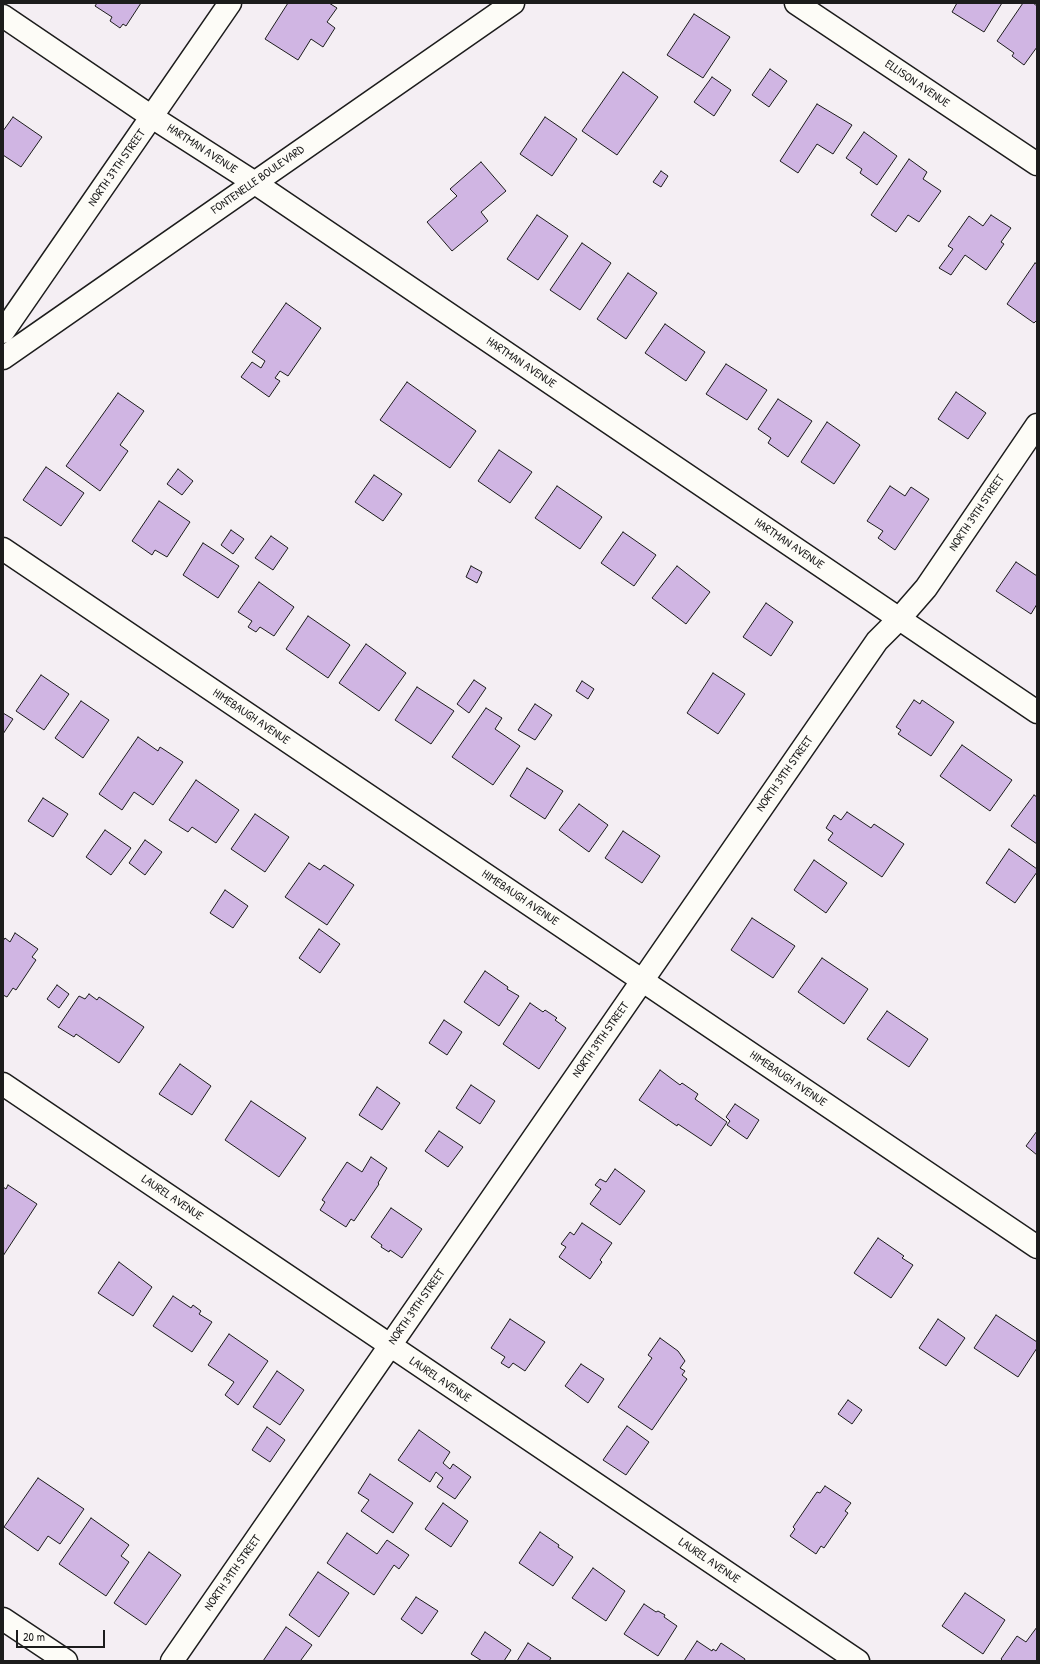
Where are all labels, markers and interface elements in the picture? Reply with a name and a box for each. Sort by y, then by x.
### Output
street label: ELLISON AVENUE [882,57,952,111]
street label: HARTMAN AVENUE [164,121,240,177]
street label: NORTH 37TH STREET [85,127,149,209]
street label: FONTENELLE BOULEVARD [209,143,307,217]
street label: HARTMAN AVENUE [483,334,559,392]
street label: NORTH 39TH STREET [946,472,1008,554]
street label: HARTMAN AVENUE [751,515,827,573]
street label: HIMEBAUGH AVENUE [210,686,292,748]
street label: NORTH 39TH STREET [754,733,816,815]
street label: HIMEBAUGH AVENUE [479,867,561,929]
street label: NORTH 39TH STREET [570,999,632,1081]
street label: HIMEBAUGH AVENUE [747,1048,829,1110]
street label: LAUREL AVENUE [139,1172,205,1224]
street label: NORTH 39TH STREET [386,1266,448,1348]
street label: LAUREL AVENUE [407,1354,473,1406]
street label: NORTH 39TH STREET [202,1532,264,1614]
street label: LAUREL AVENUE [676,1535,742,1587]
scale bar [18,1622,107,1648]
text: 20 m [23,1628,45,1645]

